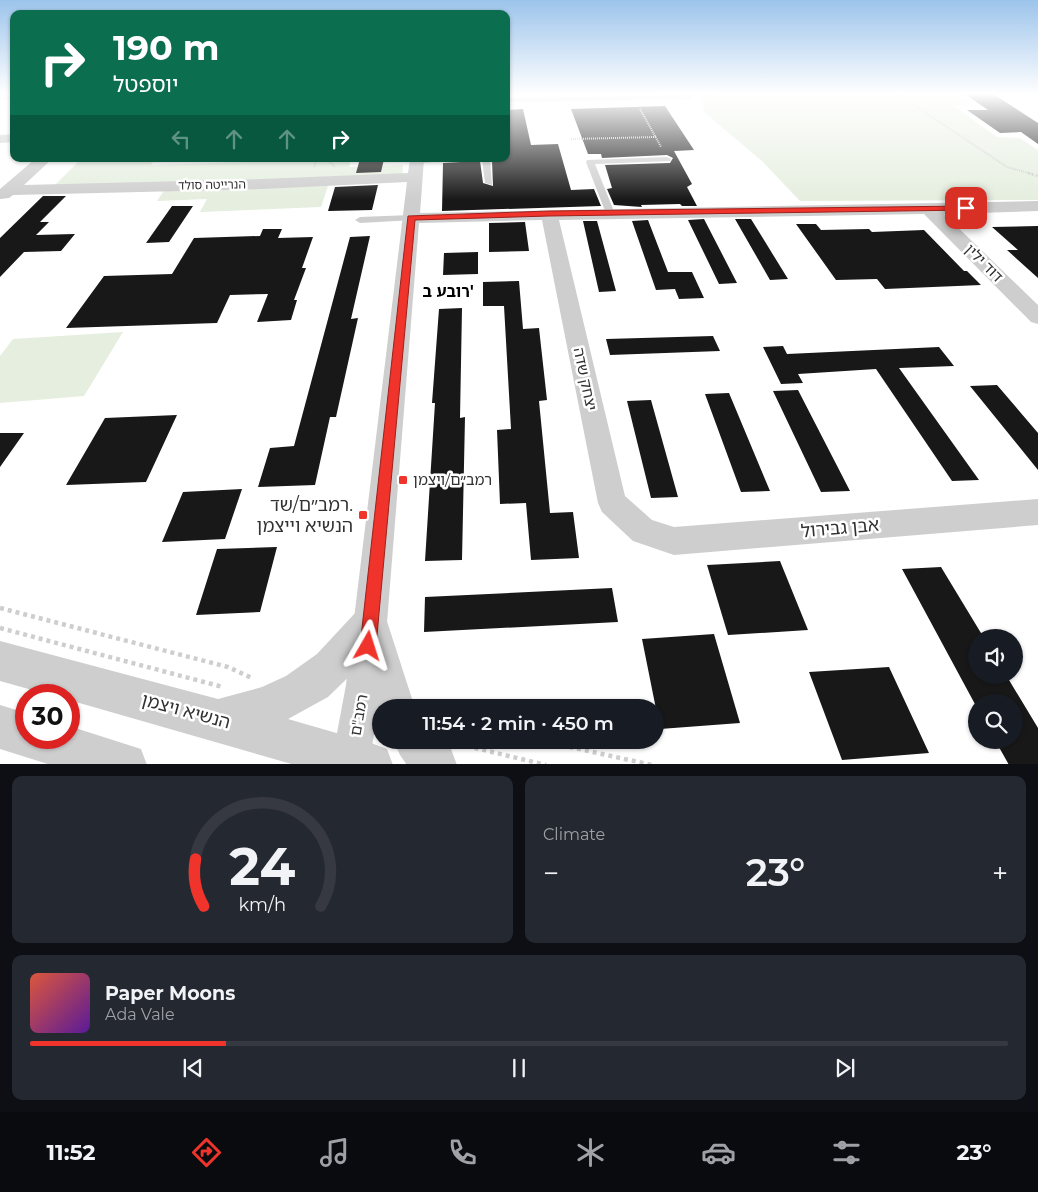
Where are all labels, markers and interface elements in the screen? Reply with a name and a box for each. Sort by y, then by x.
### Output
text: 190 m [113,26,219,69]
icon: right [30,30,95,95]
text: יוספטל [113,71,178,98]
icon: left [167,125,195,153]
icon: ahead [220,125,248,153]
icon: ahead [273,125,301,153]
icon: right [326,125,354,153]
street label: הנרייטה סולד [178,176,246,193]
pin [945,187,987,229]
icon: arrive [952,194,980,222]
street label: דוד ילין [961,240,1007,286]
district label: רובע ב' [422,282,474,301]
street label: יצחק שדה [570,346,601,412]
place label: רמב״ם/ויצמן [413,470,492,489]
marker: רמב״ם/ויצמן [397,474,409,486]
place label: רמב״ם/שד. הנשיא וייצמן [257,494,353,537]
marker: רמב״ם/שד. הנשיא וייצמן [357,509,369,521]
street label: אבן גבירול [800,514,880,542]
position arrow [341,619,393,671]
map controls [968,629,1023,749]
button: sound [968,629,1023,684]
speed limit sign: 30 [15,684,80,749]
street label: הנשיא ויצמן [139,689,233,733]
street label: רמב"ם [345,693,372,737]
button: search [968,694,1023,749]
text: 11:54 · 2 min · 450 m [422,712,614,735]
text: Climate [543,825,605,844]
text: 24 [230,835,296,898]
text: 23° [746,849,805,896]
text: − [543,856,559,890]
text: + [992,856,1008,890]
text: km/h [239,894,286,915]
text: Paper Moons [105,982,235,1005]
text: Ada Vale [105,1005,175,1024]
icon: previous [179,1054,207,1082]
icon: pause [505,1054,533,1082]
icon: next [831,1054,859,1082]
icon: directions [189,1135,224,1170]
icon: music [317,1135,352,1170]
icon: phone [445,1135,480,1170]
icon: climate [573,1135,608,1170]
icon: car [701,1135,736,1170]
icon: filters [829,1135,864,1170]
text: 11:52 [47,1139,95,1166]
text: 23° [957,1139,991,1166]

